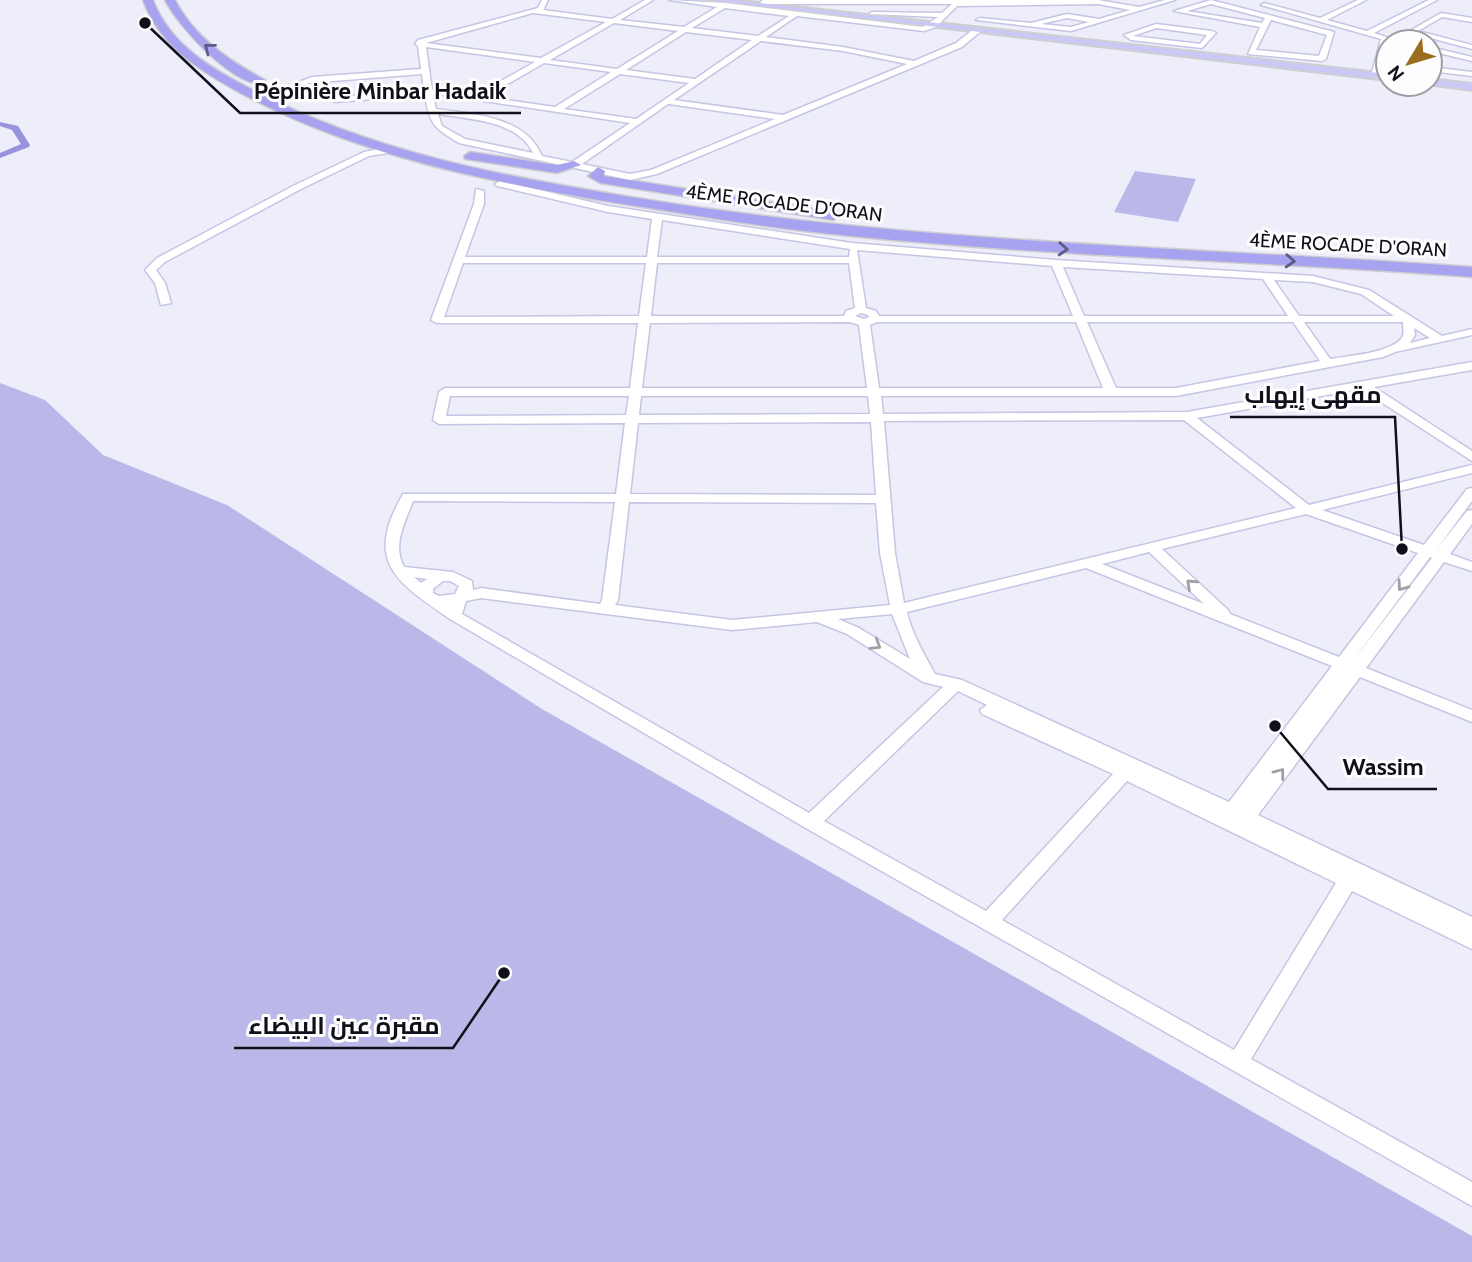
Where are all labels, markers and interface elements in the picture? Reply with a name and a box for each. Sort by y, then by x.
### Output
north arrow [1374,28,1444,98]
one-way arrow [205,44,218,56]
text: N [1383,61,1409,86]
callout: Pépinière Minbar Hadaik [240,68,521,113]
text: Pépinière Minbar Hadaik [254,76,507,105]
street label: 4ÈME ROCADE D'ORAN [684,179,884,226]
street label: 4ÈME ROCADE D'ORAN [1249,227,1448,262]
one-way arrow [1058,241,1069,256]
one-way arrow [1285,253,1296,268]
callout: مقهى إيهاب [1230,372,1395,417]
text: مقهى إيهاب [1244,380,1382,410]
one-way arrow [1398,578,1411,591]
one-way arrow [1186,580,1199,592]
one-way arrow [868,637,881,650]
callout: Wassim [1328,744,1437,789]
text: Wassim [1342,752,1424,781]
one-way arrow [1272,769,1285,781]
callout: مقبرة عين البيضاء [234,1003,453,1048]
text: مقبرة عين البيضاء [248,1011,440,1040]

